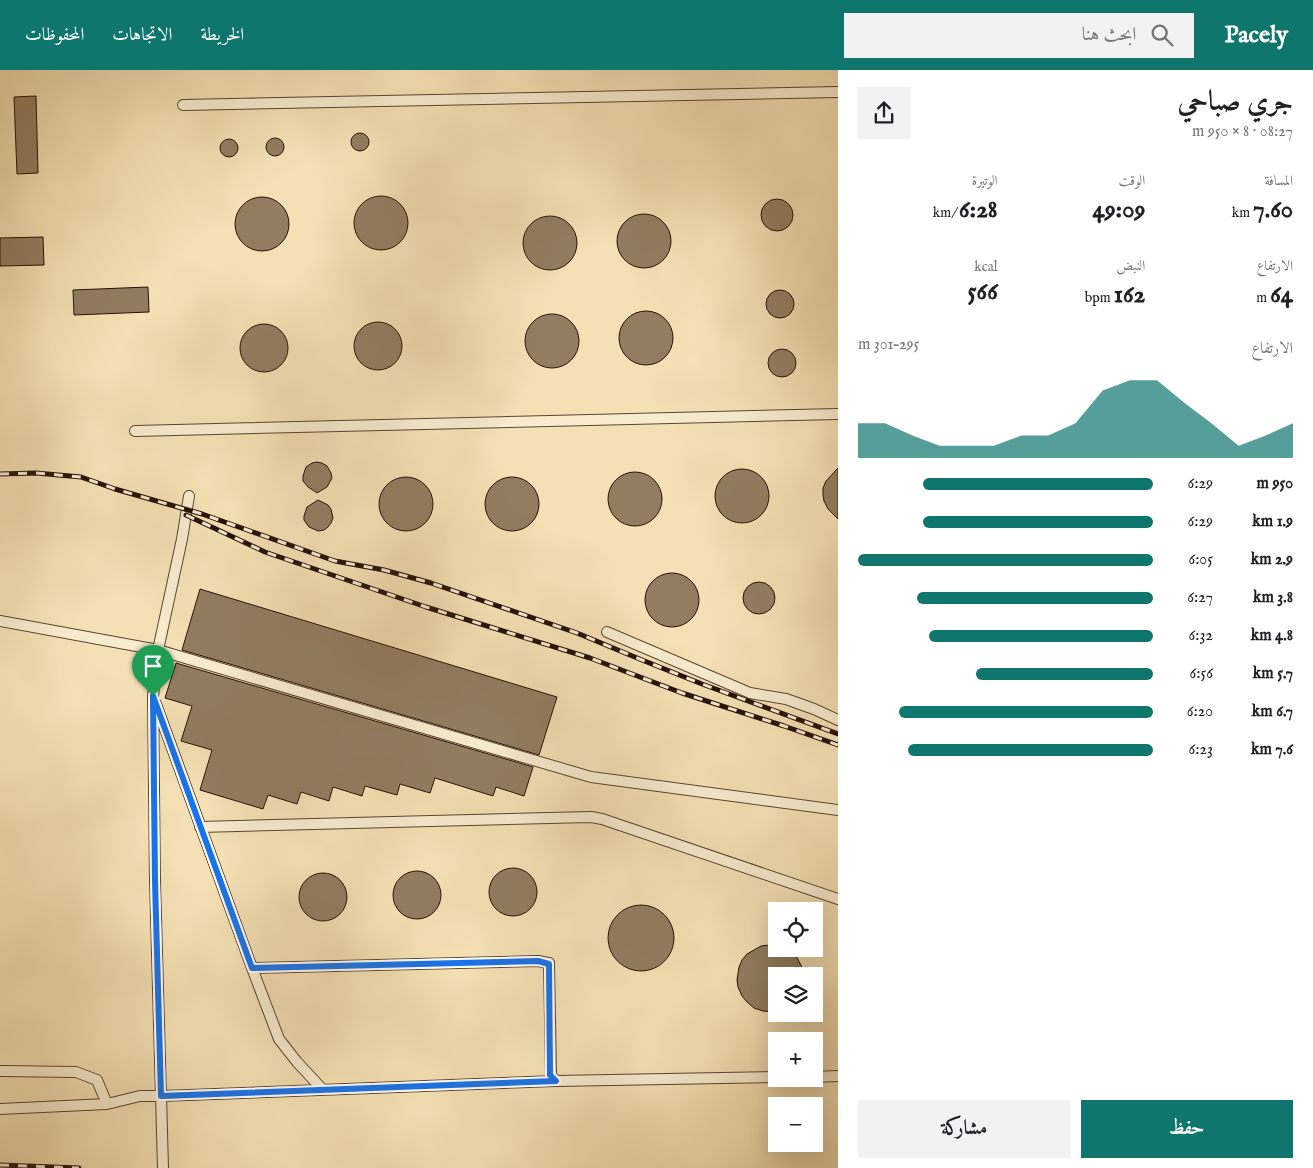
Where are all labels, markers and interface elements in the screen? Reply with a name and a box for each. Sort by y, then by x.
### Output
search box [844,13,1194,58]
text: Pacely [1224,20,1288,51]
icon: search [1148,21,1176,49]
text: ابحث هنا [1082,23,1136,47]
text: المحفوظات [25,24,84,47]
text: الاتجاهات [112,24,172,47]
text: الخريطة [200,24,244,47]
text: جري صباحي [1178,85,1293,120]
button: share [858,87,910,139]
text: 08:27 · 8 × 950 m [1192,122,1293,142]
text: الوتيرة [972,172,998,190]
text: الوقت [1119,172,1145,190]
text: المسافة [1264,172,1293,190]
text: 6:28 [959,194,998,226]
text: 49:09 [1092,194,1145,226]
text: 7.60 [1253,194,1293,226]
text: /km [933,204,959,222]
text: km [1232,204,1253,222]
text: النبض [1116,257,1145,275]
text: الارتفاع [1257,257,1293,275]
text: kcal [974,258,998,276]
text: 566 [968,276,998,308]
text: 162 [1114,279,1145,311]
text: 64 [1270,279,1293,311]
text: bpm [1085,289,1114,307]
text: m [1256,289,1270,307]
text: 295–301 m [858,335,919,355]
text: الارتفاع [1251,339,1293,359]
text: 6:29 [1188,474,1213,494]
text: 950 m [1257,474,1293,494]
text: 6:29 [1188,512,1213,532]
text: 1.9 km [1252,512,1293,532]
text: 6:05 [1188,550,1213,570]
text: 2.9 km [1251,550,1293,570]
text: 6:27 [1187,588,1213,608]
text: 3.8 km [1253,588,1293,608]
text: 6:32 [1189,626,1213,646]
text: 4.8 km [1251,626,1293,646]
pin [132,645,174,696]
icon: arrive [139,652,167,680]
text: 6:56 [1190,664,1213,684]
text: 5.7 km [1253,664,1293,684]
text: 6:20 [1187,702,1213,722]
text: 6.7 km [1252,702,1293,722]
text: 6:23 [1189,740,1213,760]
text: 7.6 km [1251,740,1293,760]
map controls [768,902,823,1152]
button: locate [768,902,823,957]
button: layers [768,967,823,1022]
button: + [768,1032,823,1087]
button: − [768,1097,823,1152]
button: مشاركة [858,1100,1071,1158]
button: حفظ [1081,1100,1293,1158]

